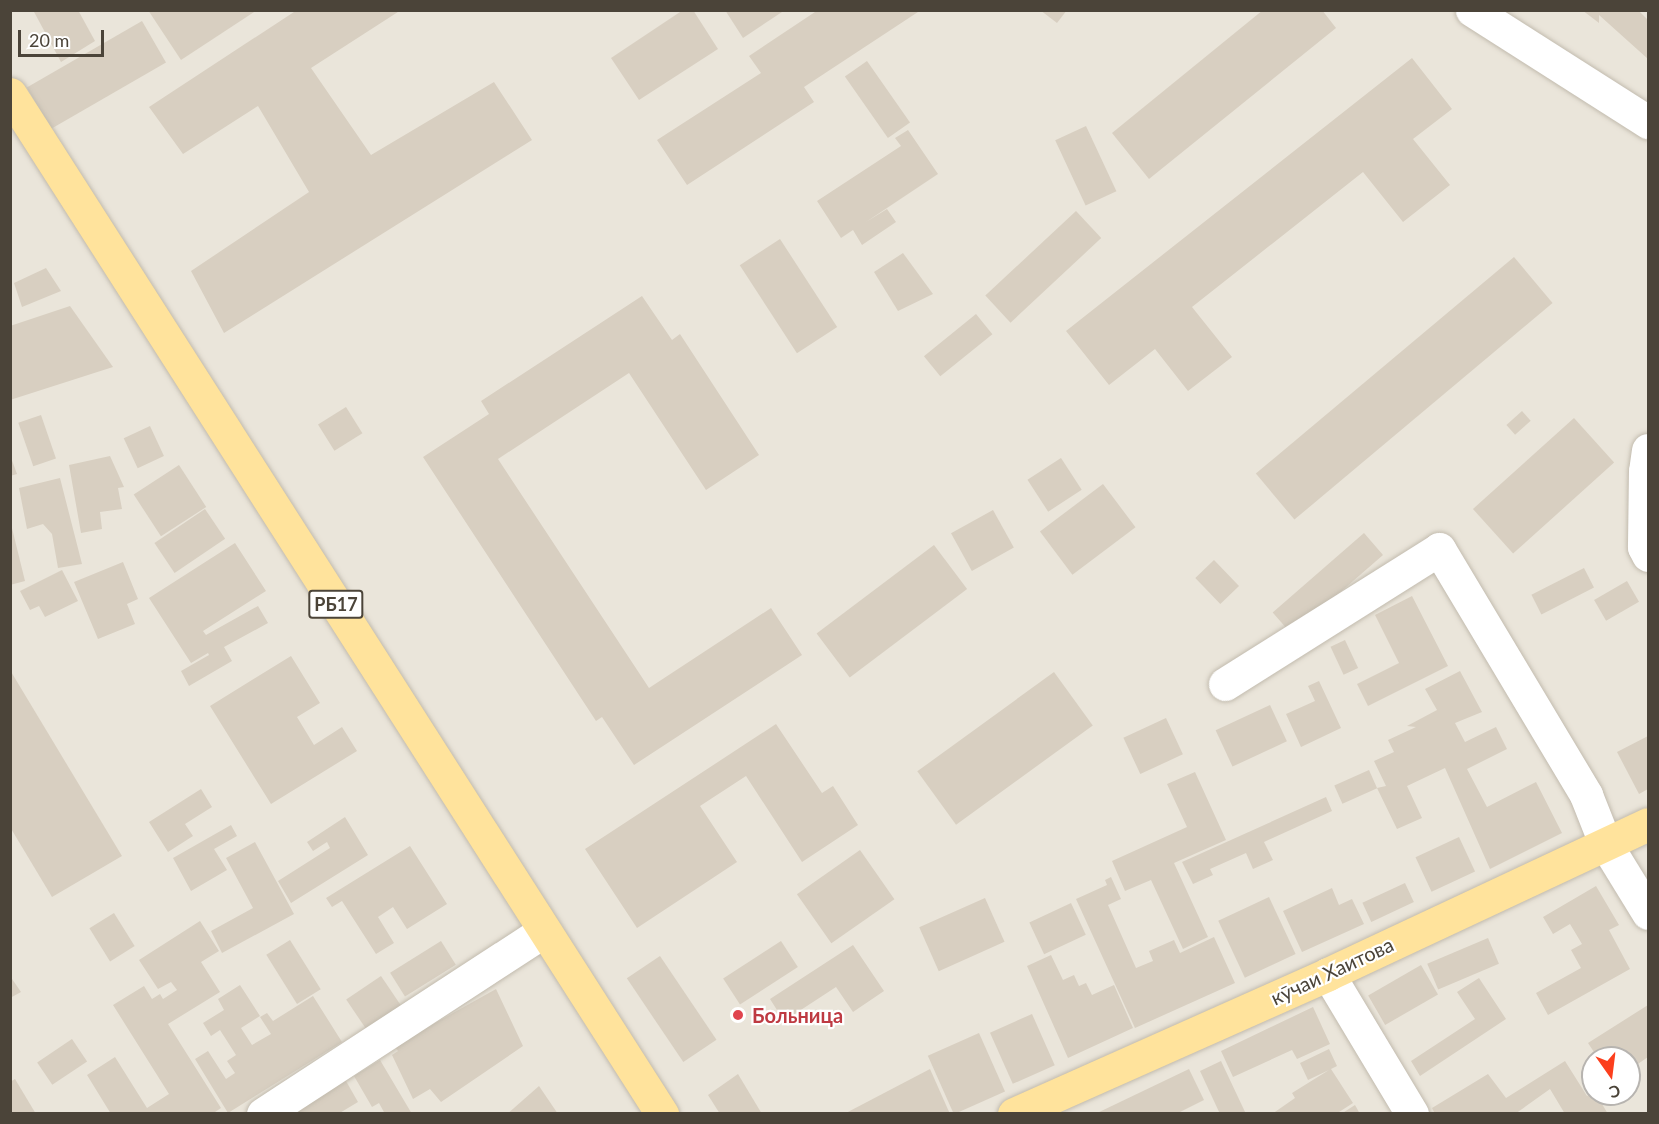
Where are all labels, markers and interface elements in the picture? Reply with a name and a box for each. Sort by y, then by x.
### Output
scale bar [21,18,106,56]
text: 20 m [29,29,69,51]
road number: РБ17 [308,589,364,619]
street label: кӯчаи Хаитова [1267,932,1397,1010]
place label: Больница [752,1003,843,1027]
marker: Больница [729,1006,747,1024]
north arrow [1581,1046,1641,1106]
text: С [1608,1082,1622,1103]

